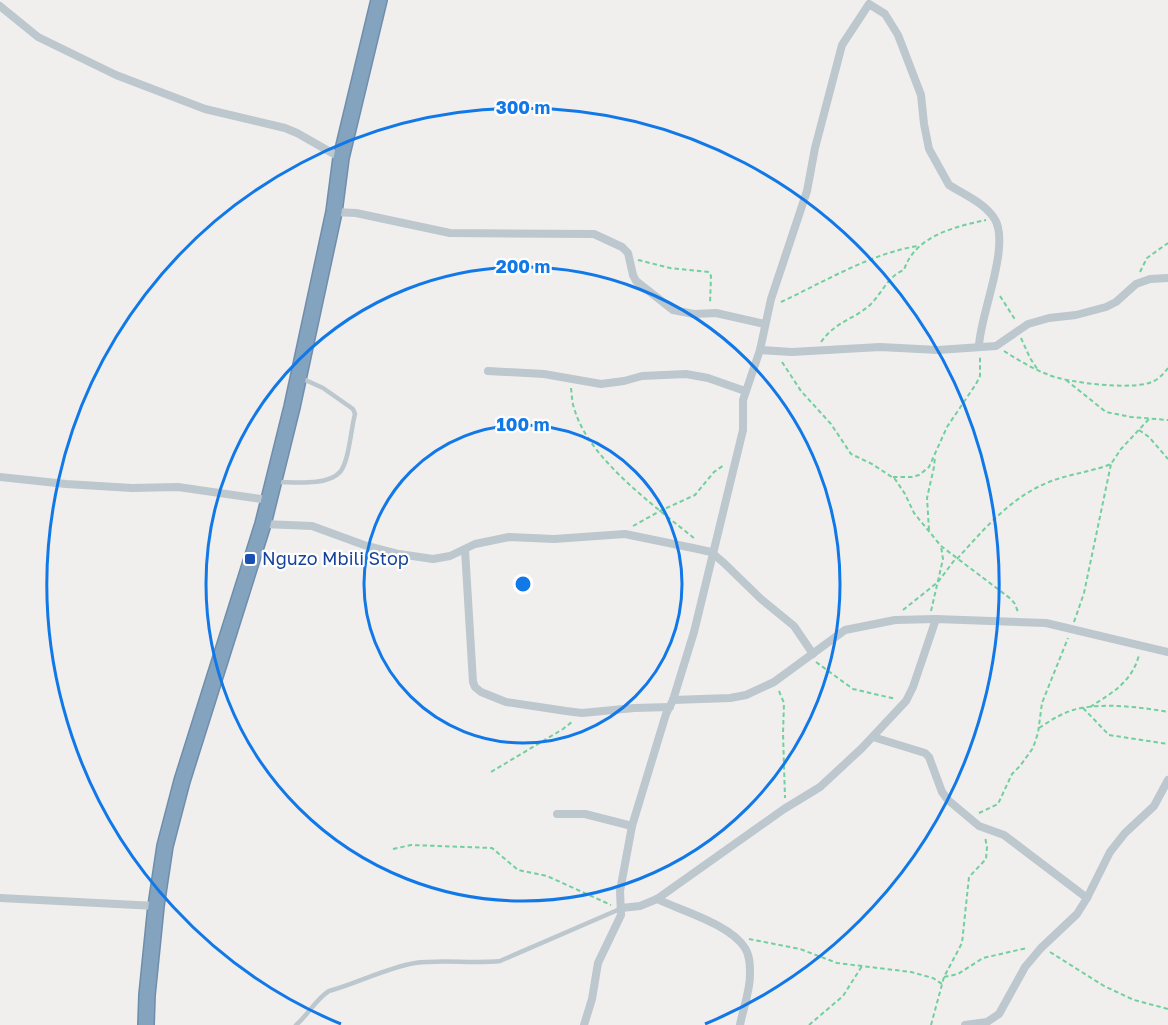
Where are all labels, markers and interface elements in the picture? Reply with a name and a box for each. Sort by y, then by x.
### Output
text: 300 m [496,96,550,118]
text: 200 m [496,255,550,277]
text: 100 m [497,413,549,435]
place label: Nguzo Mbili Stop [262,547,409,569]
marker: Nguzo Mbili Stop [243,552,257,566]
centre of rings [513,574,533,594]

